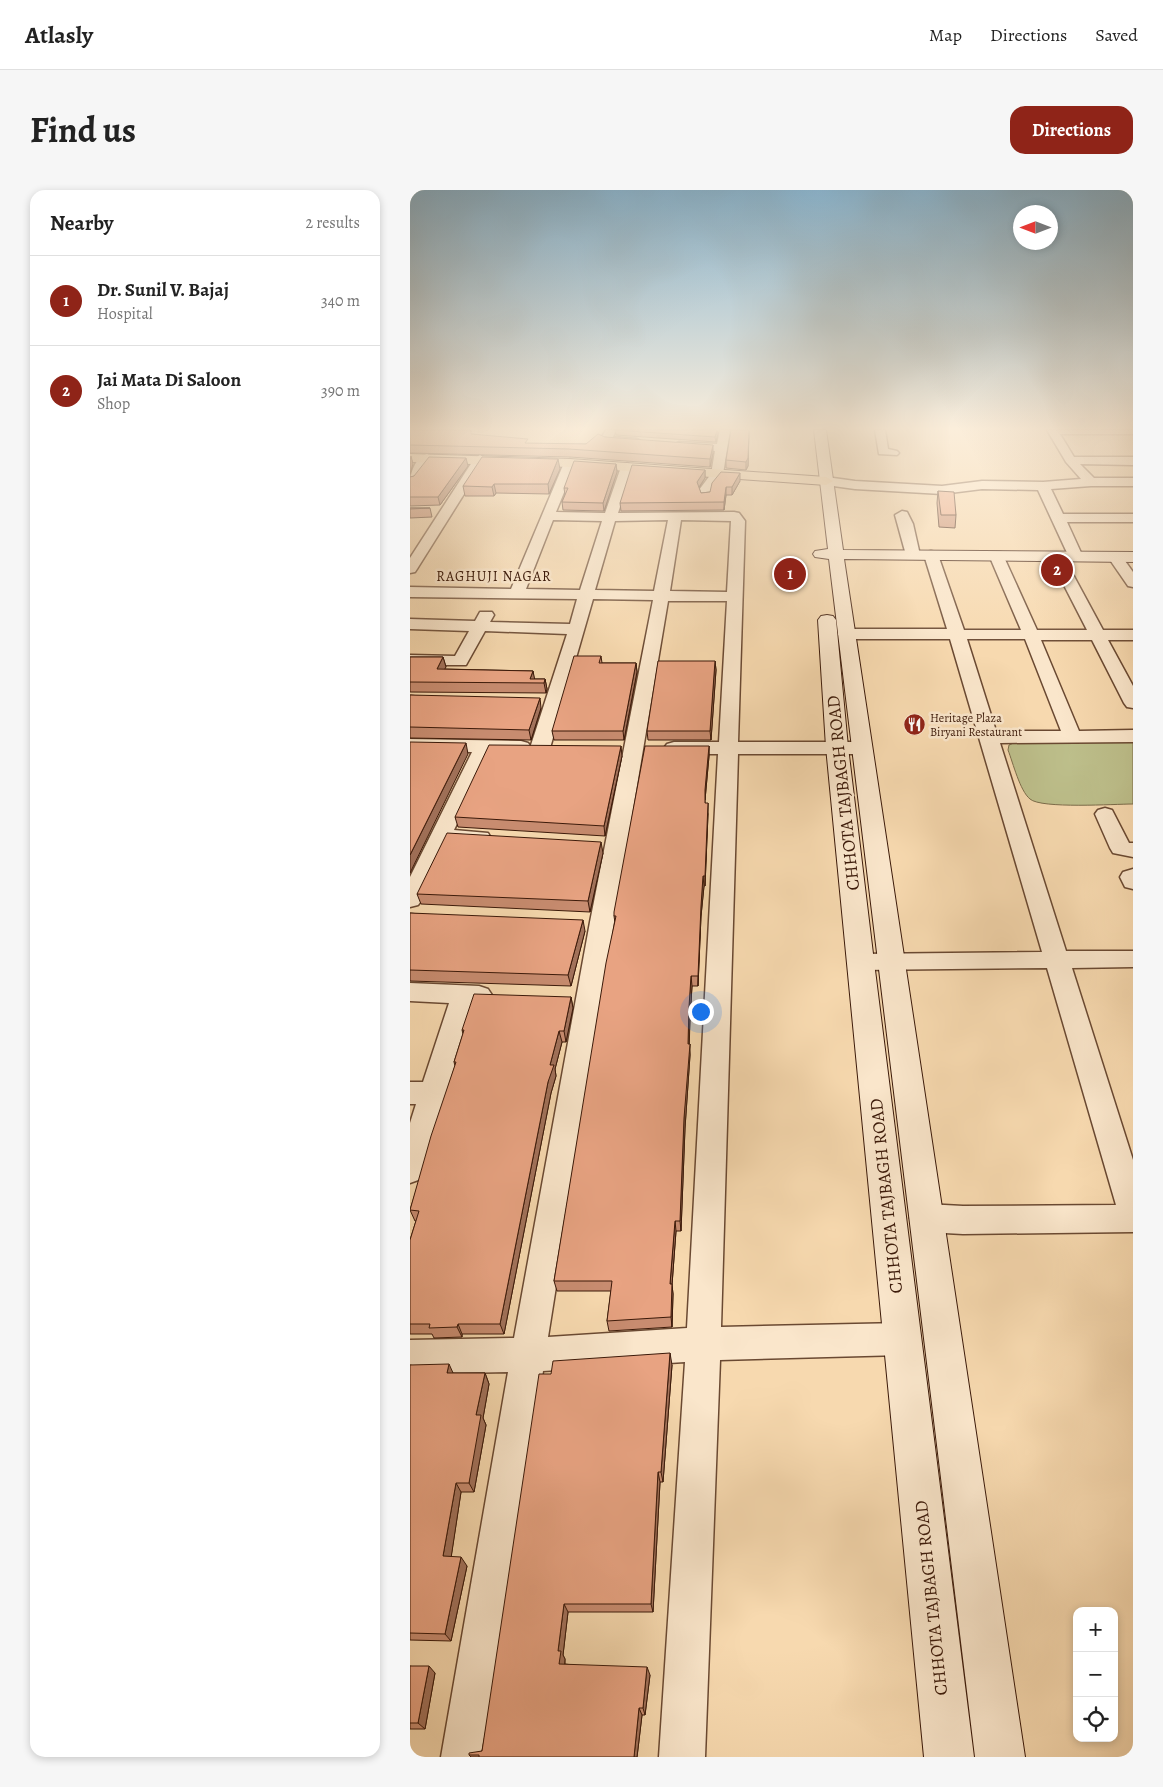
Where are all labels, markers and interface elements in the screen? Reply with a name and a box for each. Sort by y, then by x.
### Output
text: Atlasly [25,19,93,51]
text: Map [929,23,962,47]
text: Directions [990,23,1067,47]
text: Saved [1095,23,1138,47]
text: Find us [30,106,136,154]
button: Directions [1010,106,1133,154]
north arrow [1013,205,1058,250]
text: Nearby [50,209,113,237]
text: 2 results [305,212,360,234]
text: Dr. Sunil V. Bajaj [97,277,229,303]
text: 1 [63,290,69,312]
text: 340 m [321,290,360,312]
text: Hospital [97,303,153,325]
text: Jai Mata Di Saloon [97,367,241,393]
text: 2 [62,380,70,402]
text: 390 m [321,380,360,402]
text: Shop [97,393,130,415]
pin: 2 [1041,551,1073,589]
pin: 1 [774,555,806,593]
district label: RAGHUJI NAGAR [436,567,552,586]
street label: CHHOTA TAJBAGH ROAD [821,694,865,892]
place label: Heritage Plaza Biryani Restaurant [930,710,1022,740]
restaurant icon: Heritage Plaza Biryani Restaurant [902,713,926,737]
your location [688,999,714,1025]
street label: CHHOTA TAJBAGH ROAD [864,1097,908,1295]
street label: CHHOTA TAJBAGH ROAD [909,1499,953,1697]
map controls [1073,1607,1118,1742]
button: + [1073,1607,1118,1652]
button: − [1073,1652,1118,1697]
button: locate [1073,1697,1118,1742]

